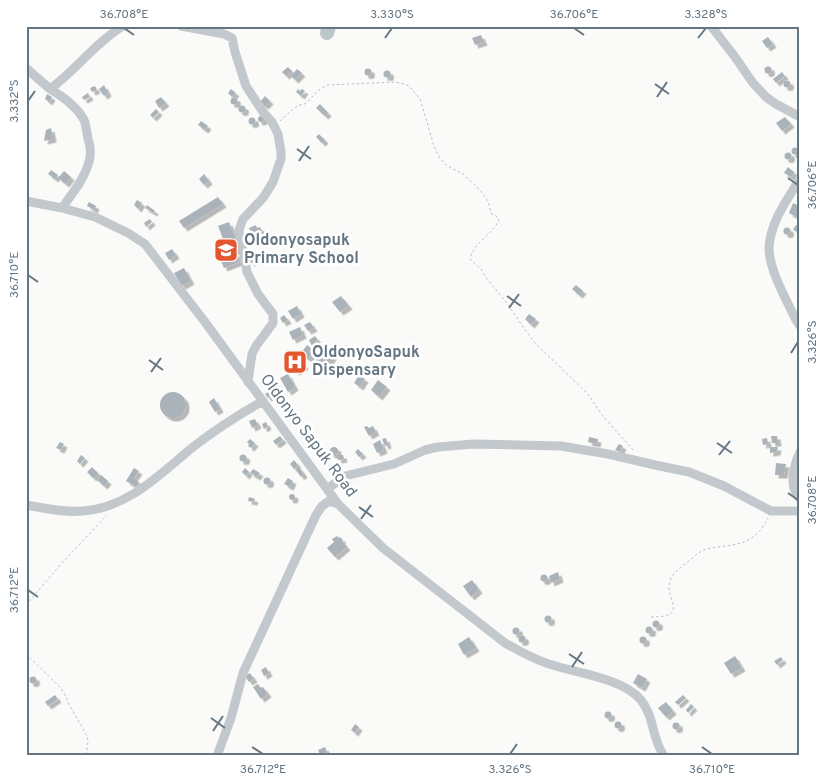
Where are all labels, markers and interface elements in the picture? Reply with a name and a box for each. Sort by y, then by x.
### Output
text: 36.708°E [100,7,148,23]
text: 3.330°S [370,7,414,23]
text: 36.706°E [550,7,598,23]
text: 3.328°S [684,7,728,23]
text: 3.332°S [7,79,23,123]
text: 36.706°E [805,161,821,209]
place label: Oldonyosapuk Primary School [244,231,359,269]
school or university icon: Oldonyosapuk Primary School [213,237,239,263]
text: 36.710°E [7,252,23,298]
text: 3.326°S [805,320,821,364]
place label: OldonyoSapuk Dispensary [312,343,420,381]
hospital icon: OldonyoSapuk Dispensary [282,349,308,375]
street label: Oldonyo Sapuk Road [255,370,361,502]
text: 36.708°E [805,476,821,524]
text: 36.712°E [7,567,23,613]
text: 36.712°E [240,762,286,778]
text: 3.326°S [488,762,532,778]
text: 36.710°E [689,762,735,778]

